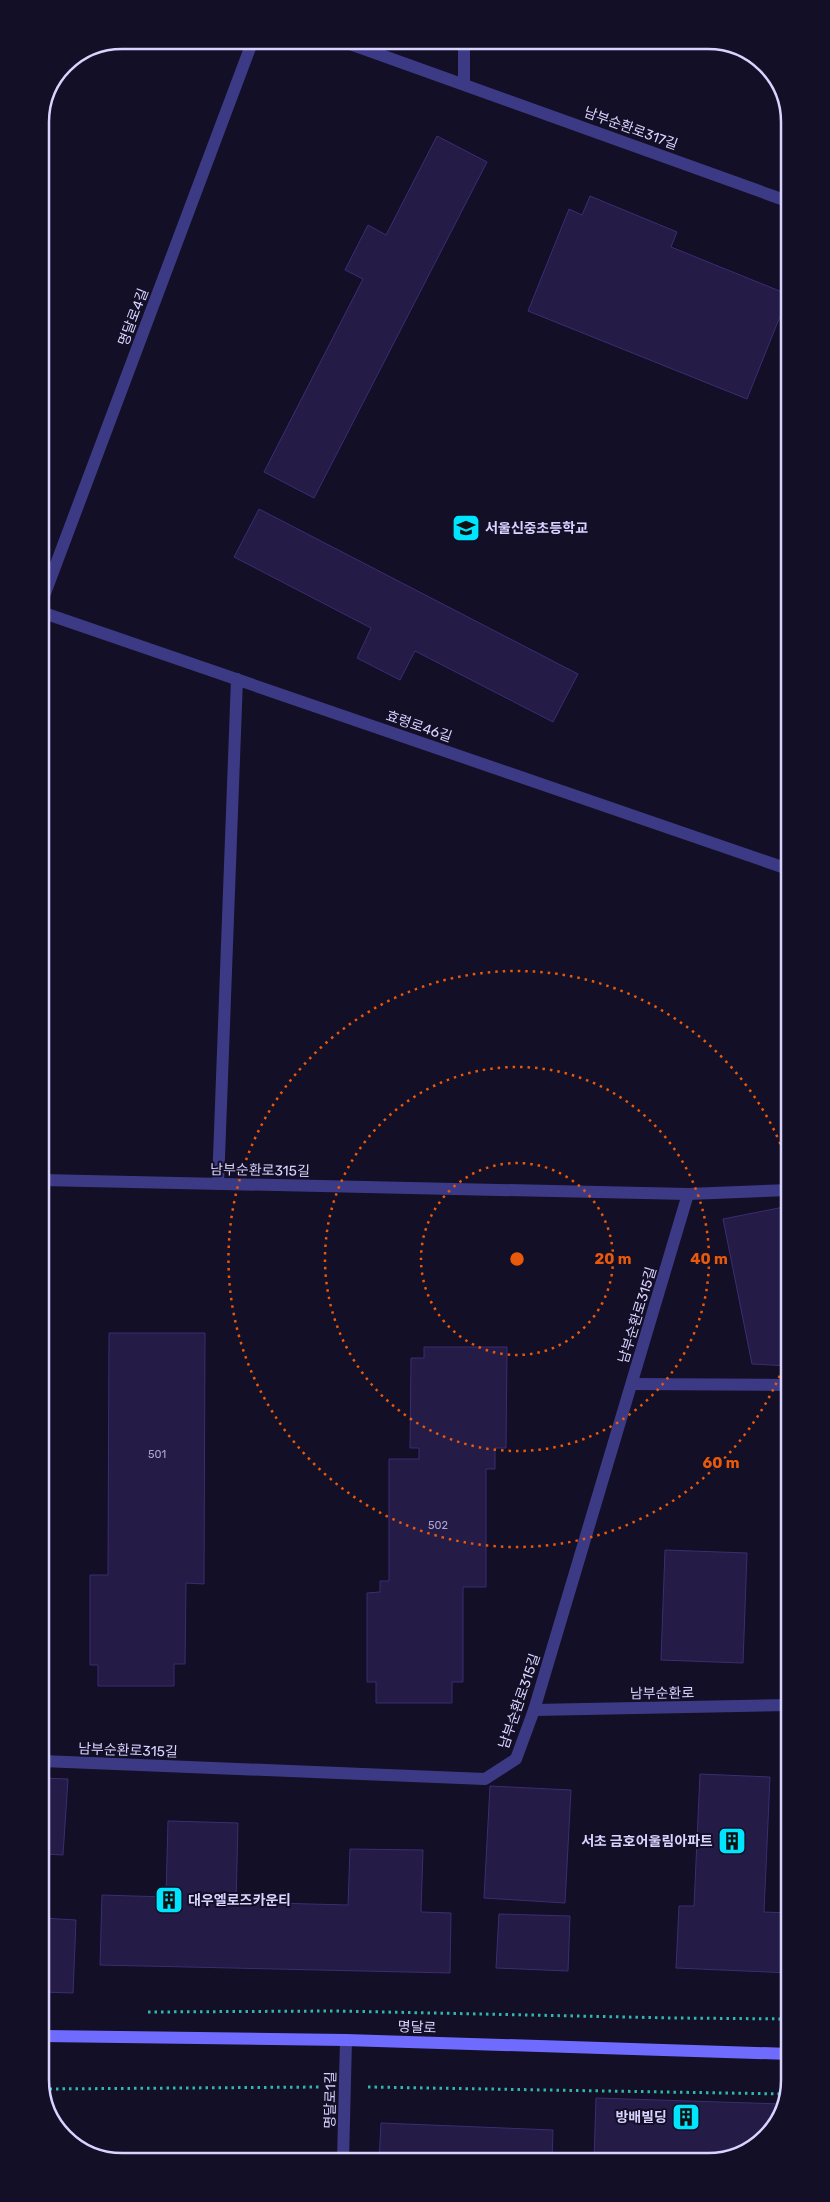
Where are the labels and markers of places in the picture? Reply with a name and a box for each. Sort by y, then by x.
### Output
school or university icon: 서울신중초등학교 [451,513,481,543]
place label: 서울신중초등학교 [485,520,588,537]
centre of rings [508,1250,526,1268]
building icon: 서초 금호어울림아파트 [717,1826,747,1856]
place label: 서초 금호어울림아파트 [581,1833,713,1850]
building icon: 대우엘로즈카운티 [154,1885,184,1915]
place label: 대우엘로즈카운티 [188,1892,291,1909]
building icon: 방배빌딩 [671,2102,701,2132]
place label: 방배빌딩 [615,2109,667,2126]

